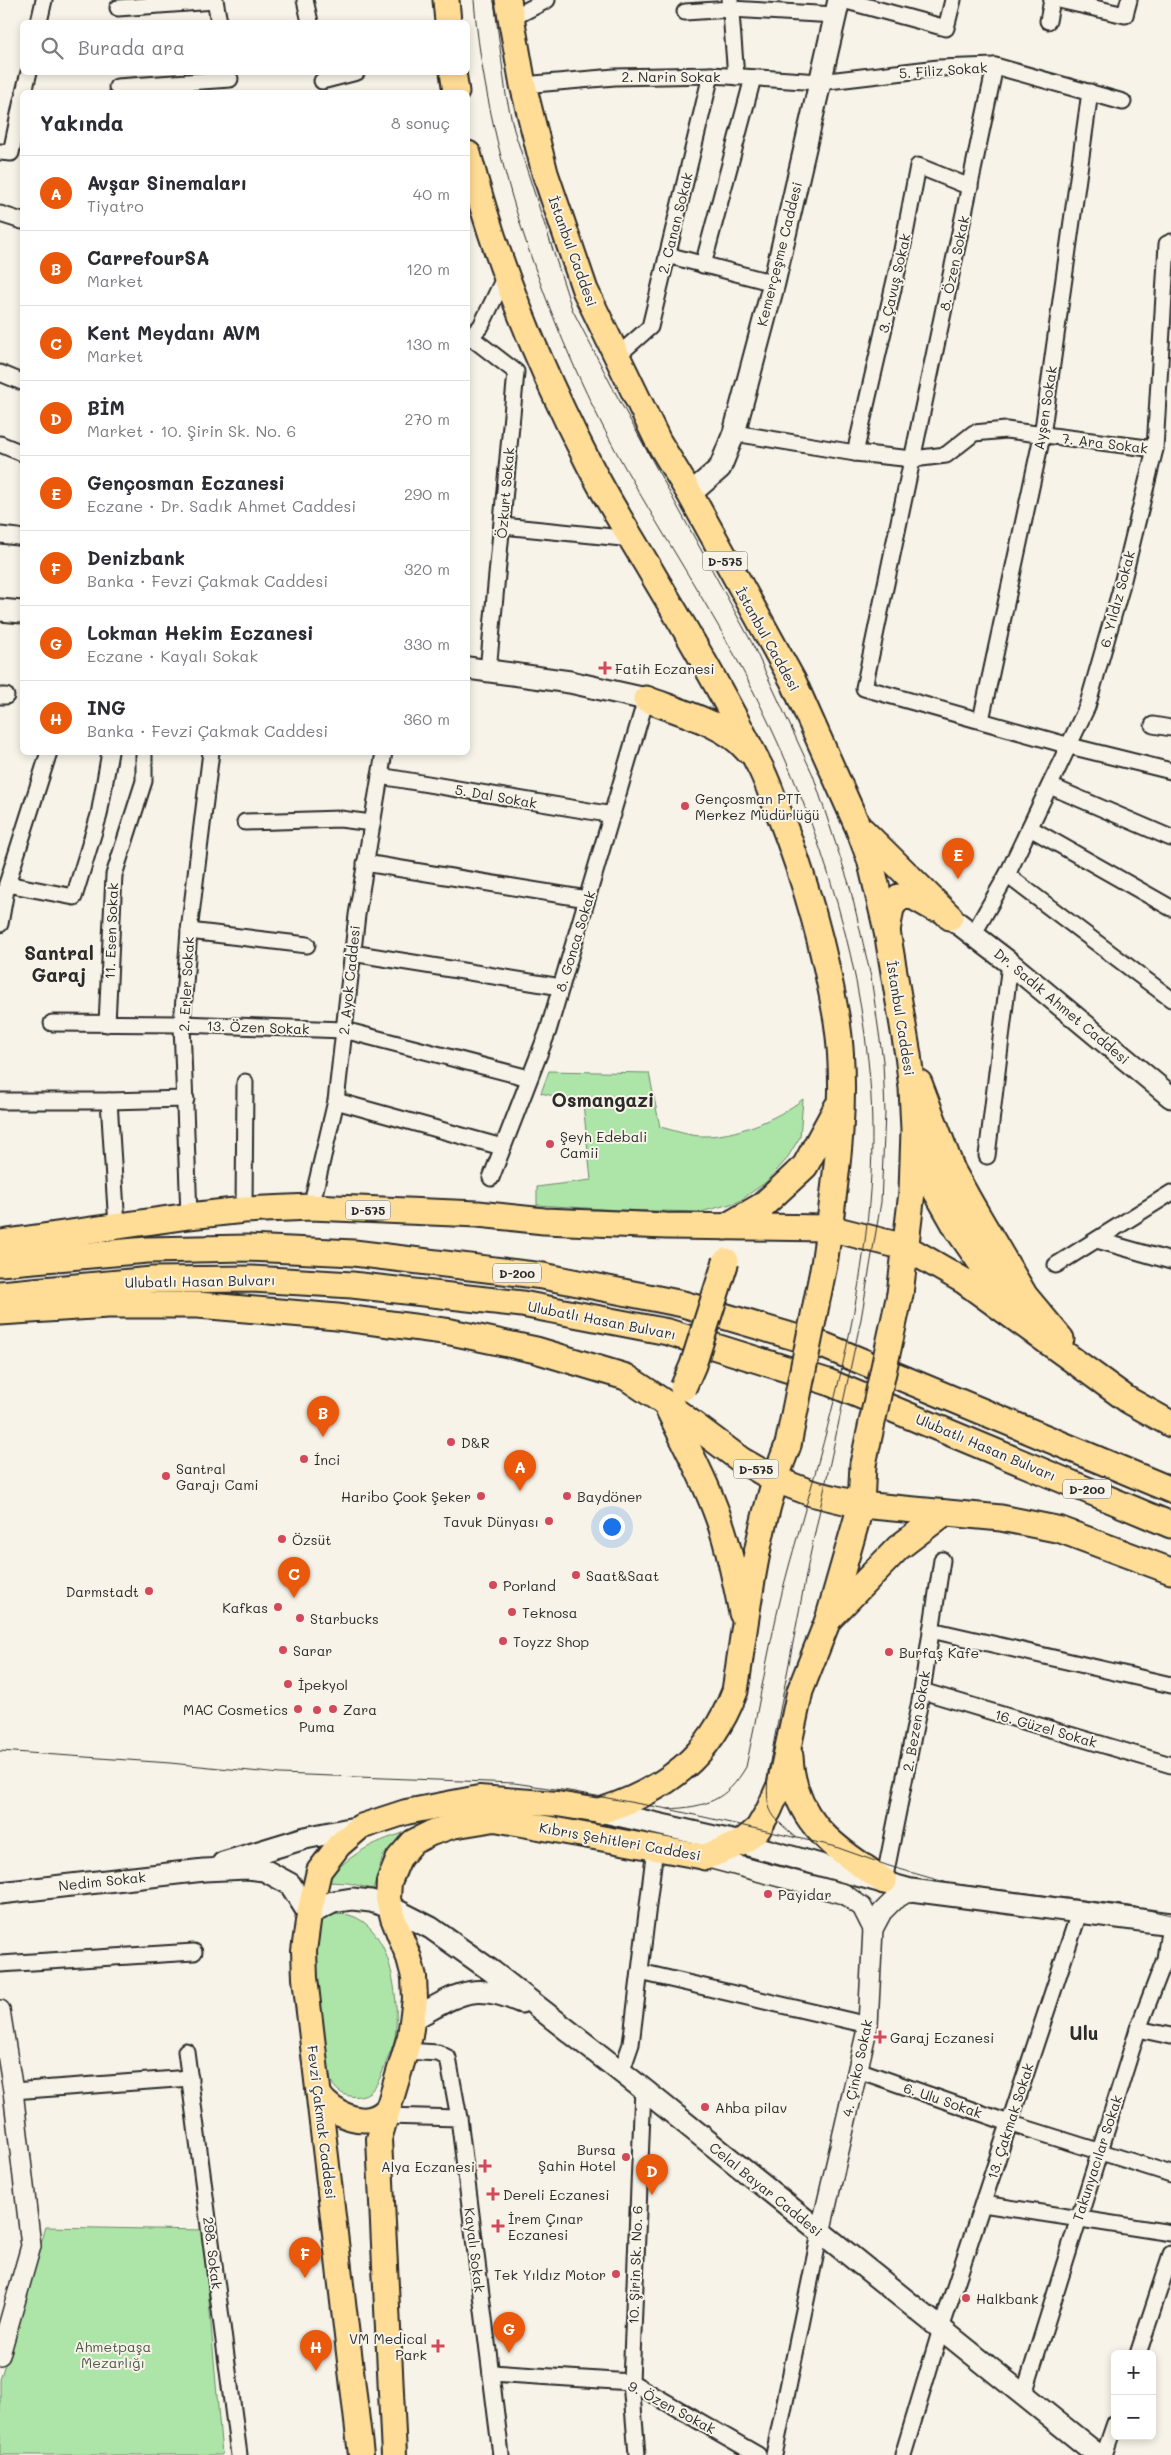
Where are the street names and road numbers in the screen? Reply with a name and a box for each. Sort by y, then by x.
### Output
street label: 5. Filiz Sokak [898,57,988,83]
street label: 2. Narin Sokak [622,67,720,86]
street label: 2. Canan Sokak [653,170,697,276]
street label: Kemerçeşme Caddesi [752,180,806,328]
street label: İstanbul Caddesi [544,193,602,309]
street label: 8. Özen Sokak [935,214,973,312]
street label: 3. Çavuş Sokak [873,231,915,335]
street label: Ayşen Sokak [1029,365,1061,451]
street label: 7. Ara Sokak [1061,428,1149,458]
street label: Özkurt Sokak [492,447,518,539]
street label: 6. Yıldız Sokak [1095,548,1139,650]
road number: D-575 [702,552,748,570]
street label: İstanbul Caddesi [731,584,805,694]
street label: 5. Dal Sokak [454,779,538,813]
street label: 11. Esen Sokak [100,882,122,980]
street label: 8. Gonca Sokak [551,888,599,994]
street label: 2. Ayok Caddesi [334,924,364,1036]
street label: 2. Erler Sokak [174,936,198,1032]
street label: Dr. Sadık Ahmet Caddesi [990,944,1134,1068]
street label: İstanbul Caddesi [883,959,919,1077]
street label: 13. Özen Sokak [206,1016,310,1038]
road number: D-575 [346,1200,390,1220]
road number: D-200 [493,1264,541,1282]
street label: Ulubatlı Hasan Bulvarı [125,1270,275,1292]
street label: Ulubatlı Hasan Bulvarı [526,1296,678,1344]
street label: Ulubatlı Hasan Bulvarı [913,1409,1059,1485]
road number: D-575 [734,1460,778,1478]
road number: D-200 [1063,1480,1111,1498]
street label: 2. Bezen Sokak [898,1669,934,1773]
street label: 16. Güzel Sokak [993,1704,1099,1752]
street label: Kıbrıs Şehitleri Caddesi [538,1817,702,1865]
street label: Nedim Sokak [57,1867,147,1895]
street label: 4. Çinko Sokak [837,2018,877,2118]
street label: Fevzi Çakmak Caddesi [303,2044,341,2200]
street label: 13. Çakmak Sokak [982,2061,1038,2181]
street label: 6. Ulu Sokak [901,2078,985,2122]
street label: Takunyacılar Sokak [1068,2093,1126,2223]
street label: Celal Bayar Caddesi [706,2138,826,2240]
street label: 10. Şirin Sk. No. 6 [623,2205,647,2325]
street label: Kayalı Sokak [460,2206,490,2294]
street label: 298. Sokak [199,2216,227,2290]
street label: 9. Özen Sokak [625,2376,719,2438]

